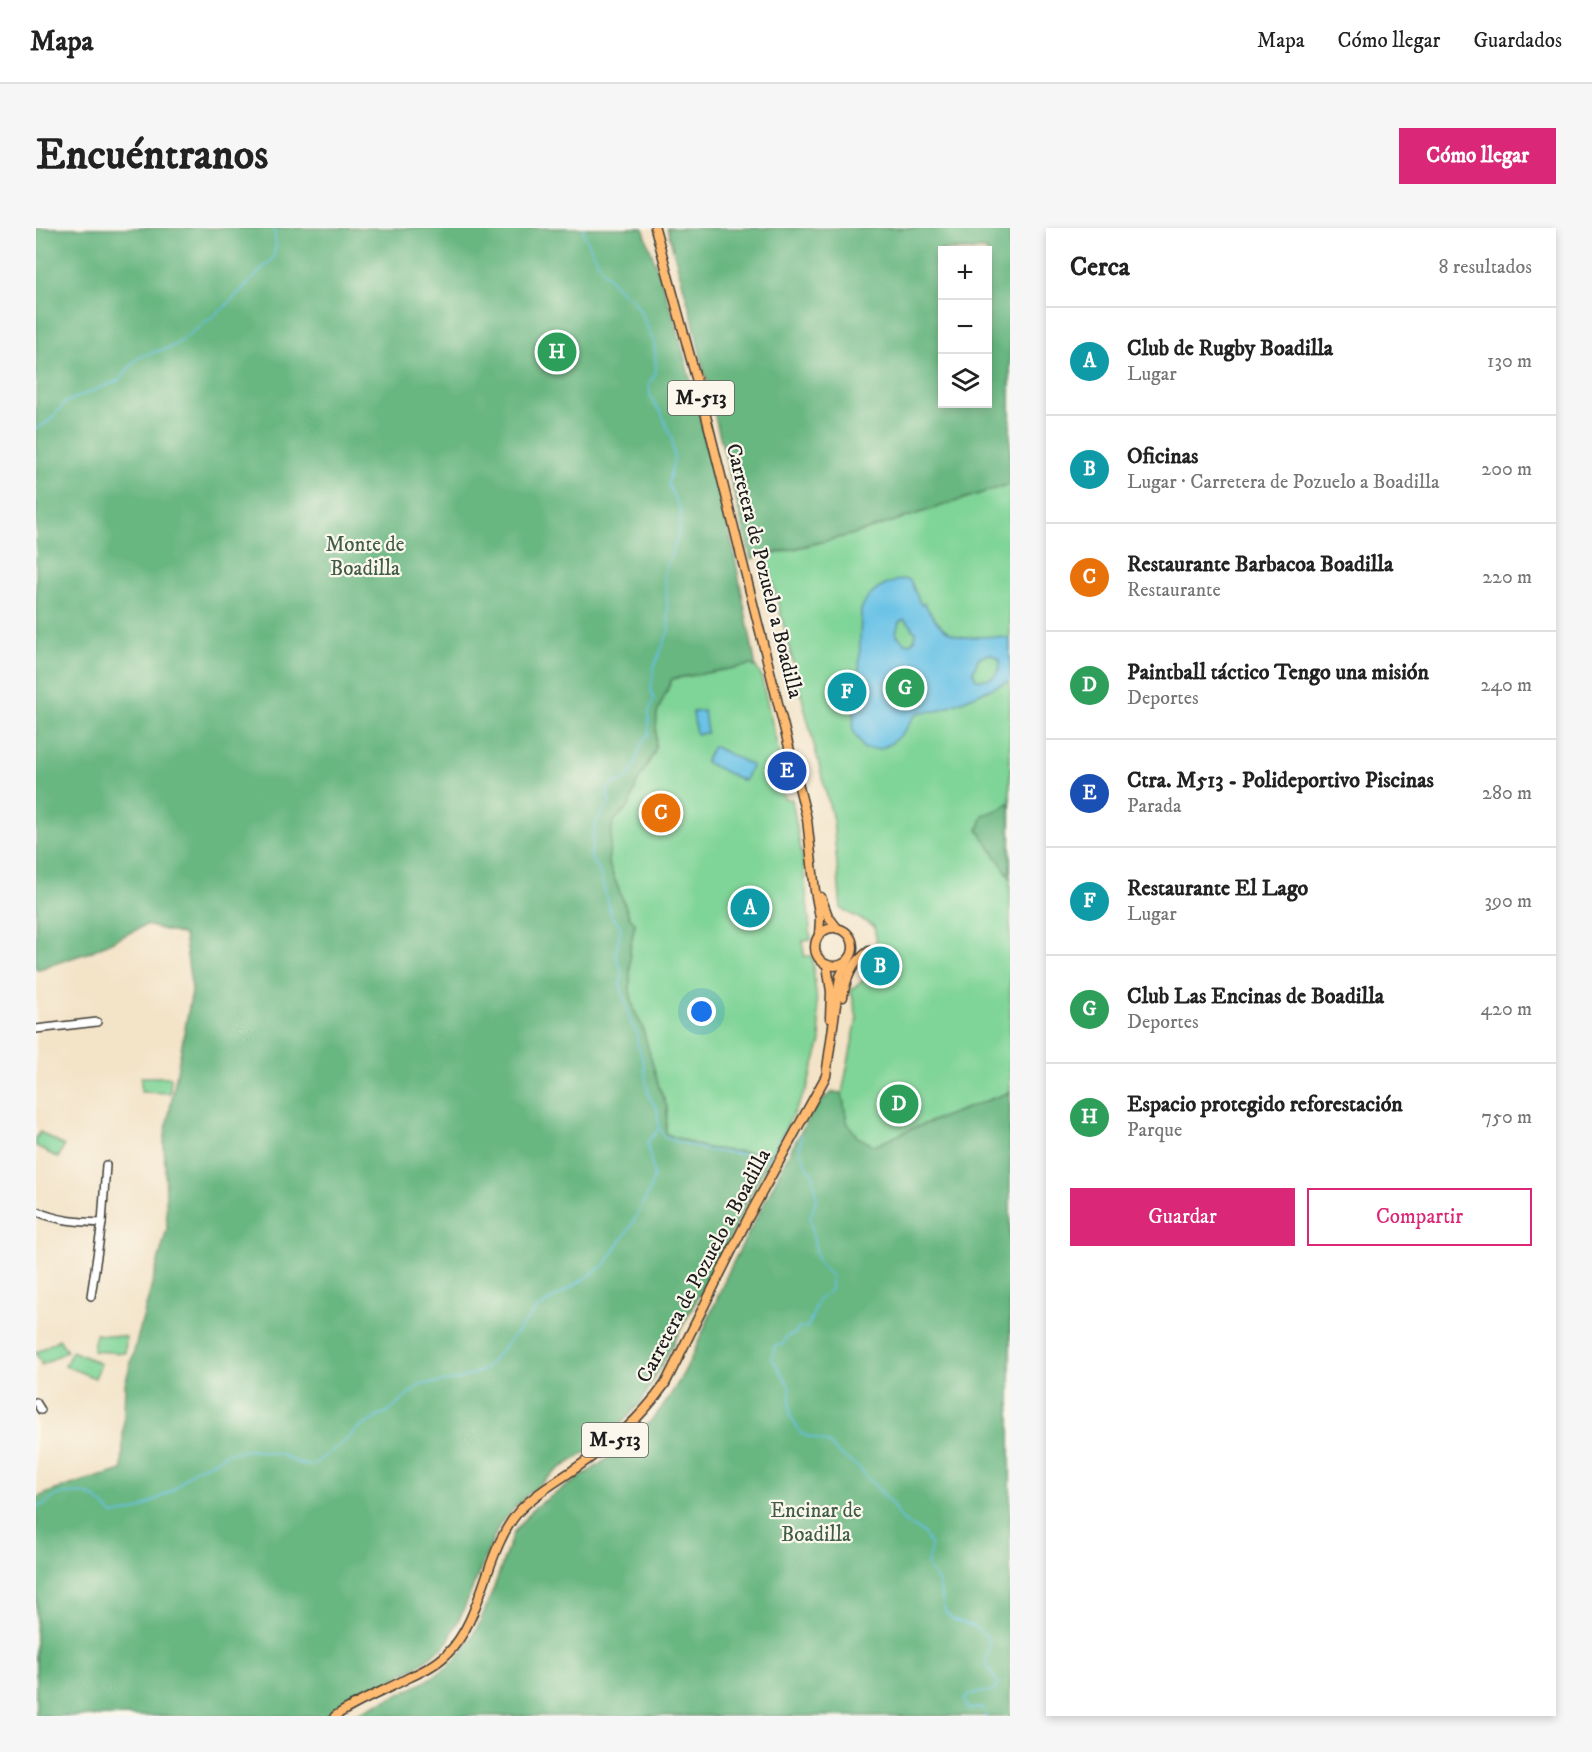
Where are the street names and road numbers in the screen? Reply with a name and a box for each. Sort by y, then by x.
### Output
road number: M-513 [668,381,734,415]
street label: Carretera de Pozuelo a Boadilla [720,441,808,701]
street label: Carretera de Pozuelo a Boadilla [631,1144,777,1388]
road number: M-513 [582,1423,648,1457]

